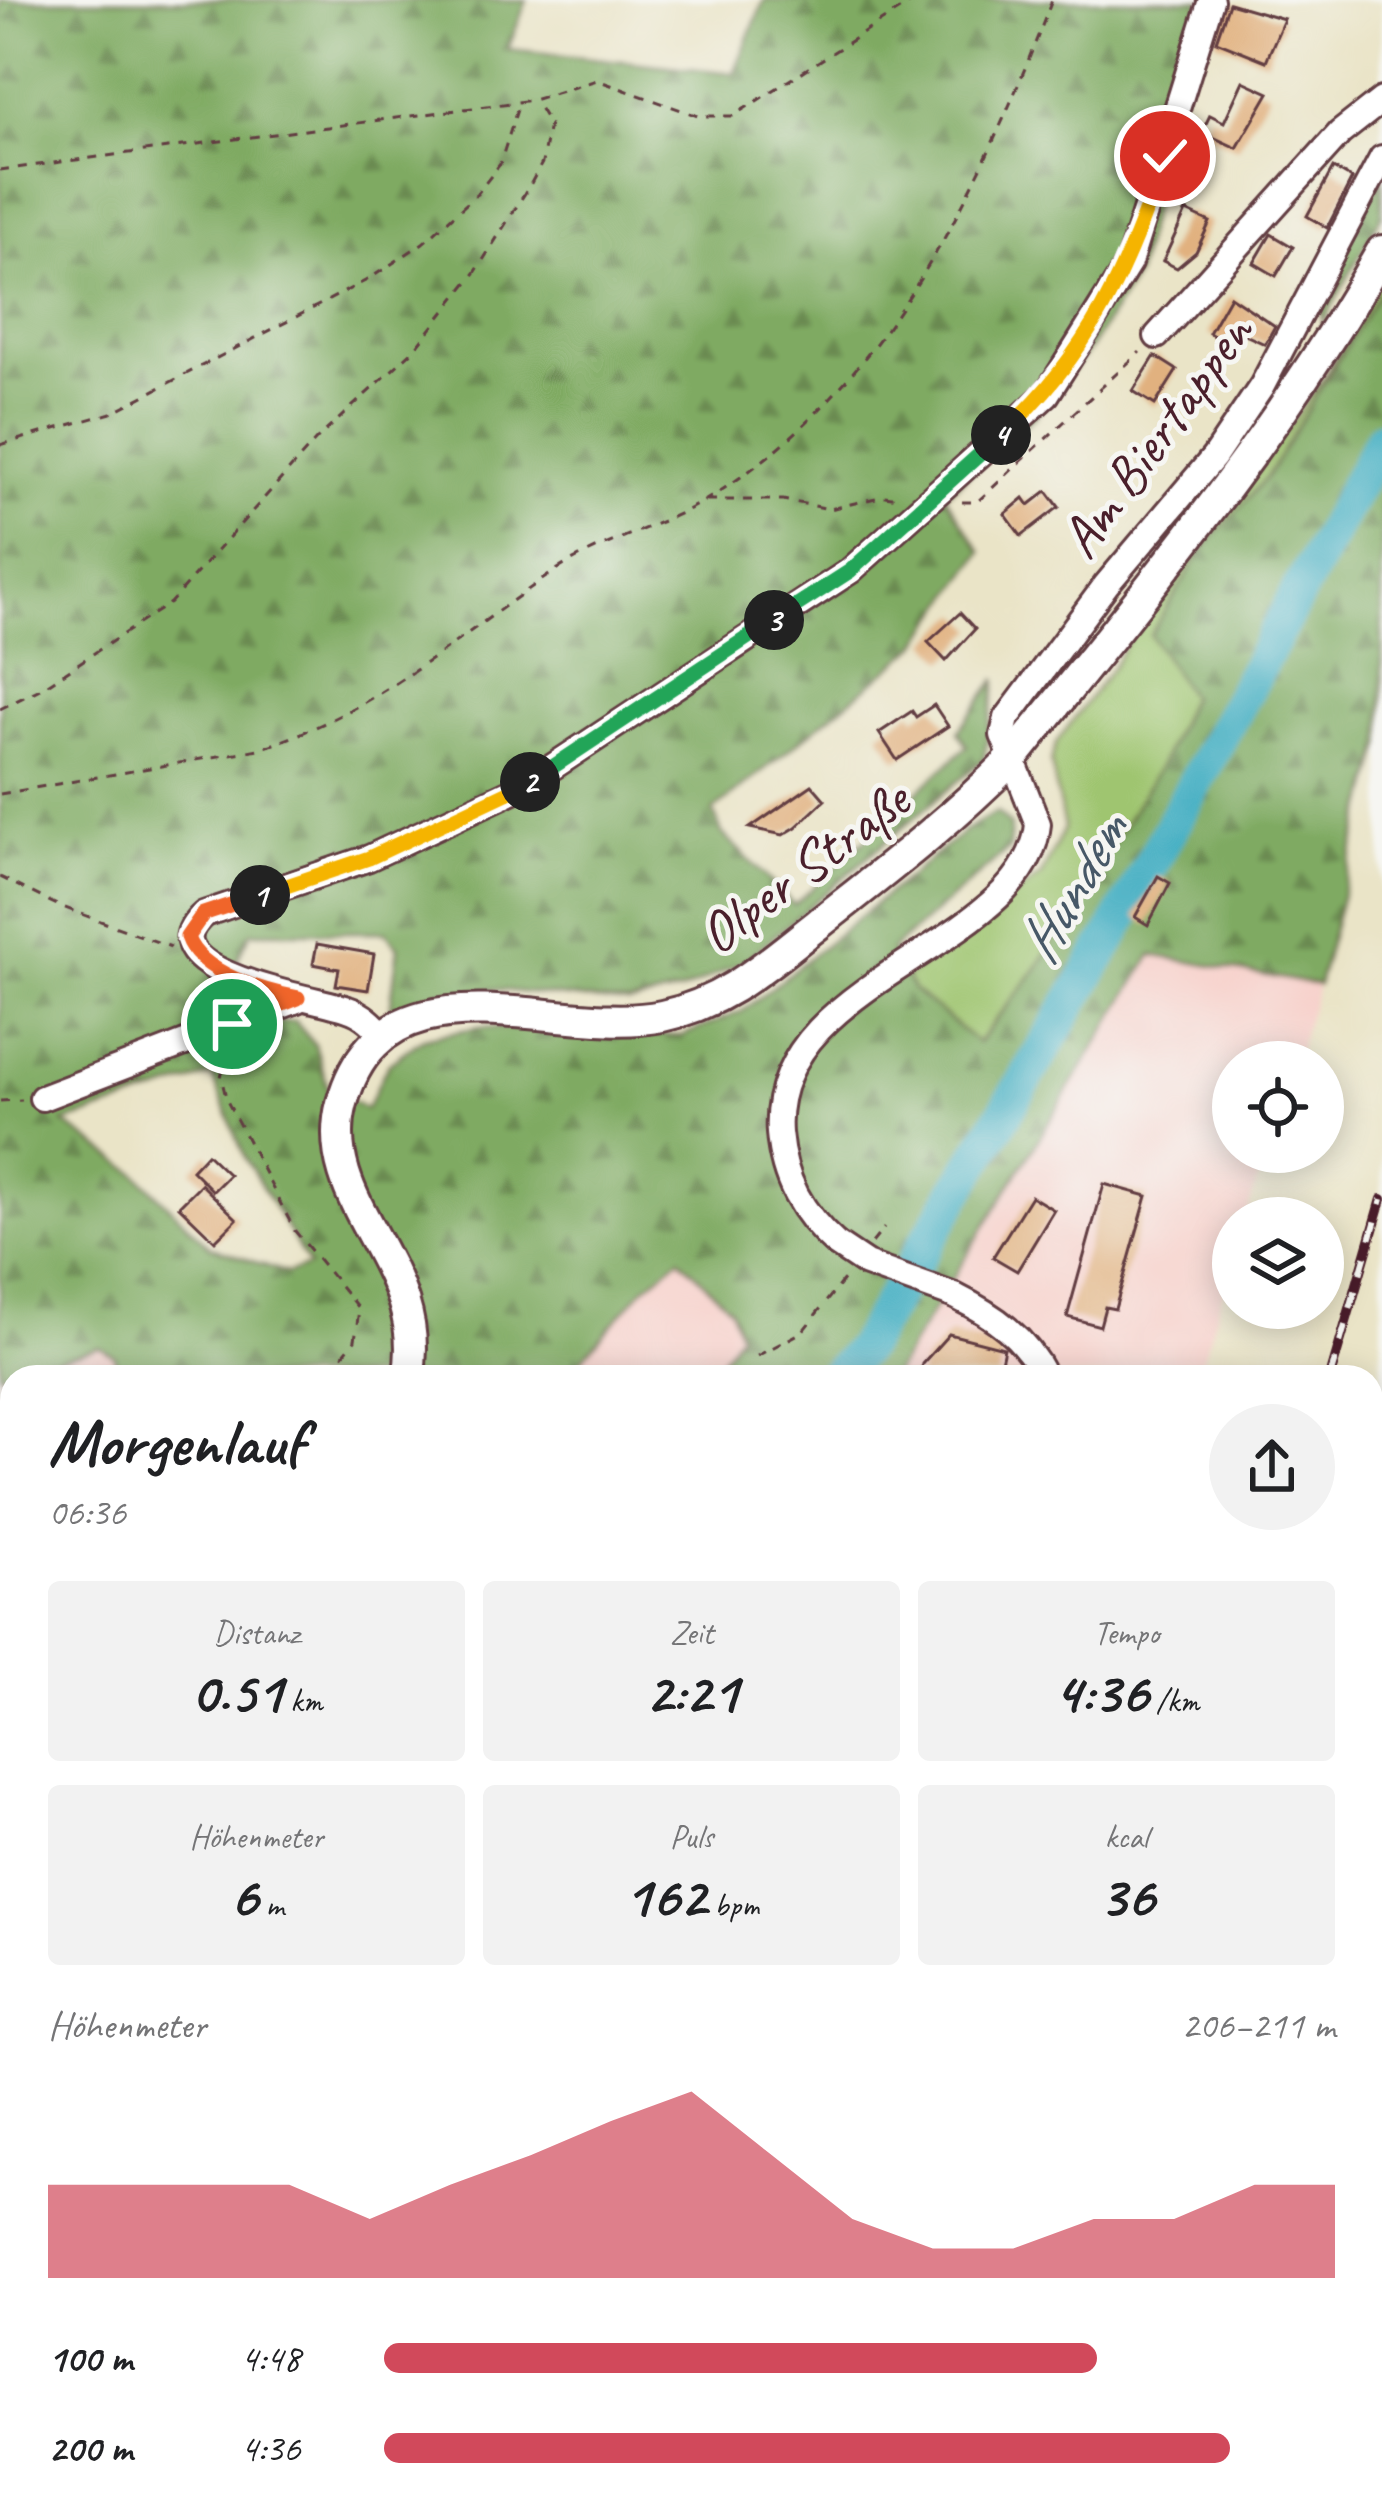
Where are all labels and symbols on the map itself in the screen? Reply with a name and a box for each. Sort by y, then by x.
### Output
pin [1114,105,1216,207]
street label: Am Biertappen [1043,297,1270,572]
pin: 4 [971,405,1031,465]
pin: 3 [744,590,804,650]
pin: 2 [500,752,560,812]
street label: Olper Straße [684,762,926,969]
water label: Hundem [999,796,1147,976]
pin: 1 [230,865,290,925]
pin [181,973,283,1075]

